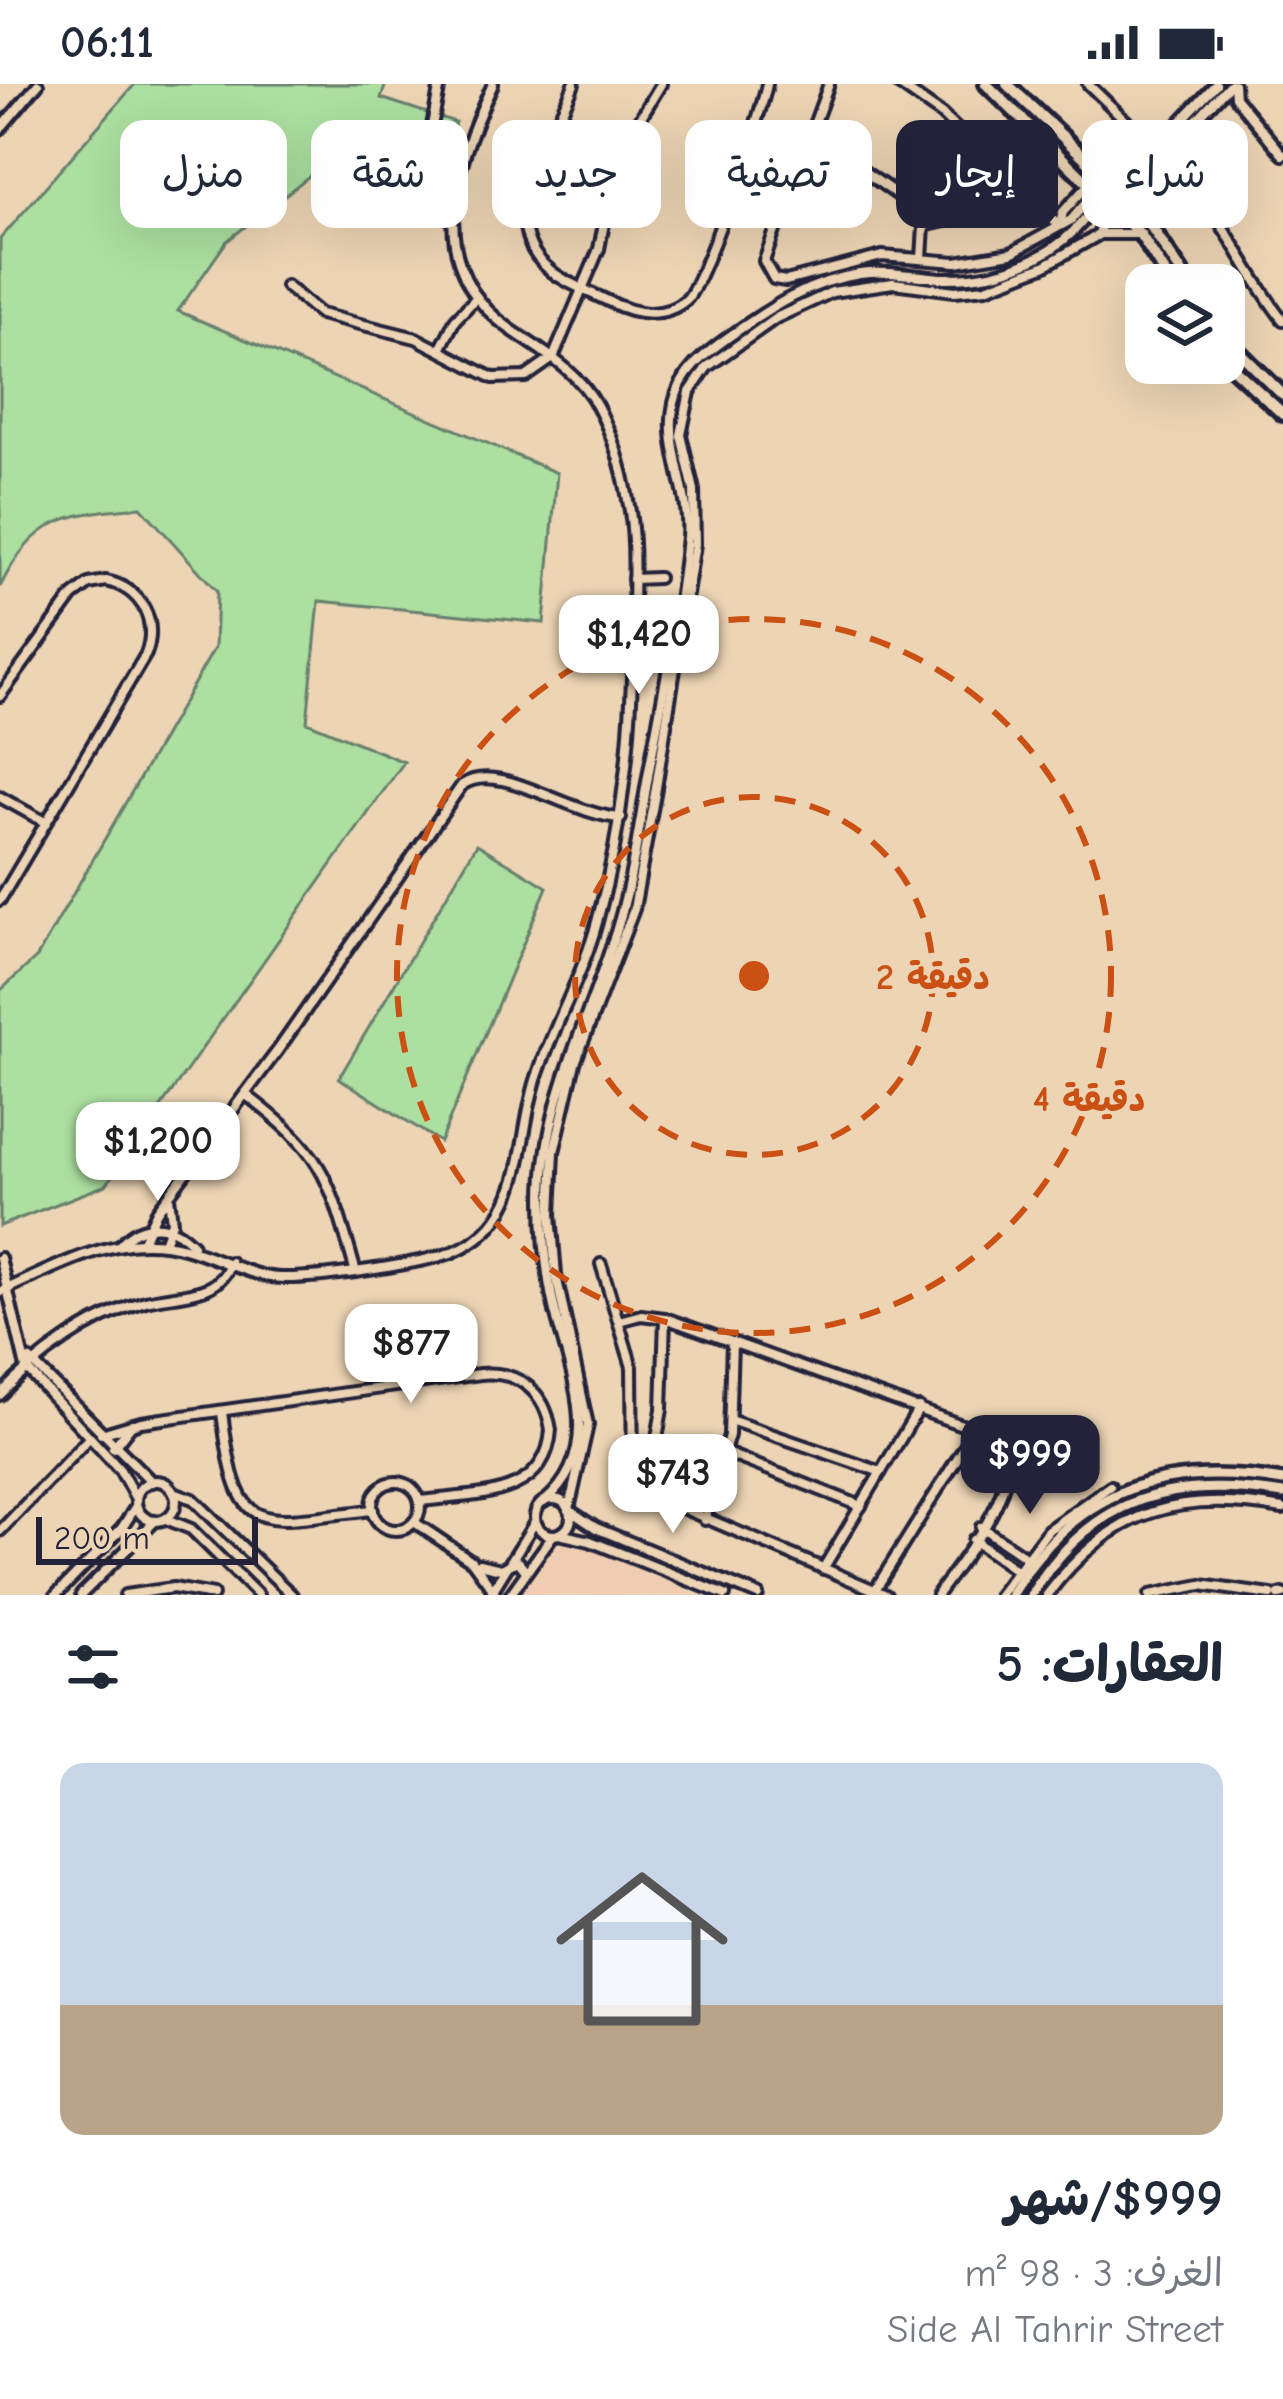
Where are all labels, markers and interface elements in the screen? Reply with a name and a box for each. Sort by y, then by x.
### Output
text: 06:11 [60,16,154,68]
chip: منزل [120,120,287,228]
chip: شقة [311,120,468,228]
chip: جديد [492,120,661,228]
chip: تصفية [685,120,872,228]
chip: إيجار [896,120,1058,228]
chip: شراء [1082,120,1248,228]
map controls [1125,264,1245,384]
button: layers [1125,264,1245,384]
pin: $1,420 [541,595,737,697]
text: $1,420 [586,611,692,656]
centre of rings [733,955,775,997]
text: 2 دقيقة [876,957,990,998]
text: 4 دقيقة [1033,1079,1145,1120]
pin: $1,200 [60,1102,256,1204]
text: $1,200 [103,1118,213,1163]
pin: $877 [340,1304,482,1406]
text: $877 [372,1320,450,1365]
pin: $999 [959,1415,1101,1517]
text: $999 [988,1431,1072,1476]
pin: $743 [602,1434,744,1536]
text: $743 [635,1450,711,1495]
scale bar [36,1511,258,1564]
text: 200 m [54,1519,150,1557]
icon: filters [60,1634,126,1700]
text: العقارات: 5 [996,1635,1223,1694]
icon: home [534,1841,750,2057]
text: $999/شهر [1005,2169,1223,2228]
text: الغرف: 3 · 98 m² [965,2251,1223,2296]
text: Side Al Tahrir Street [887,2307,1223,2352]

